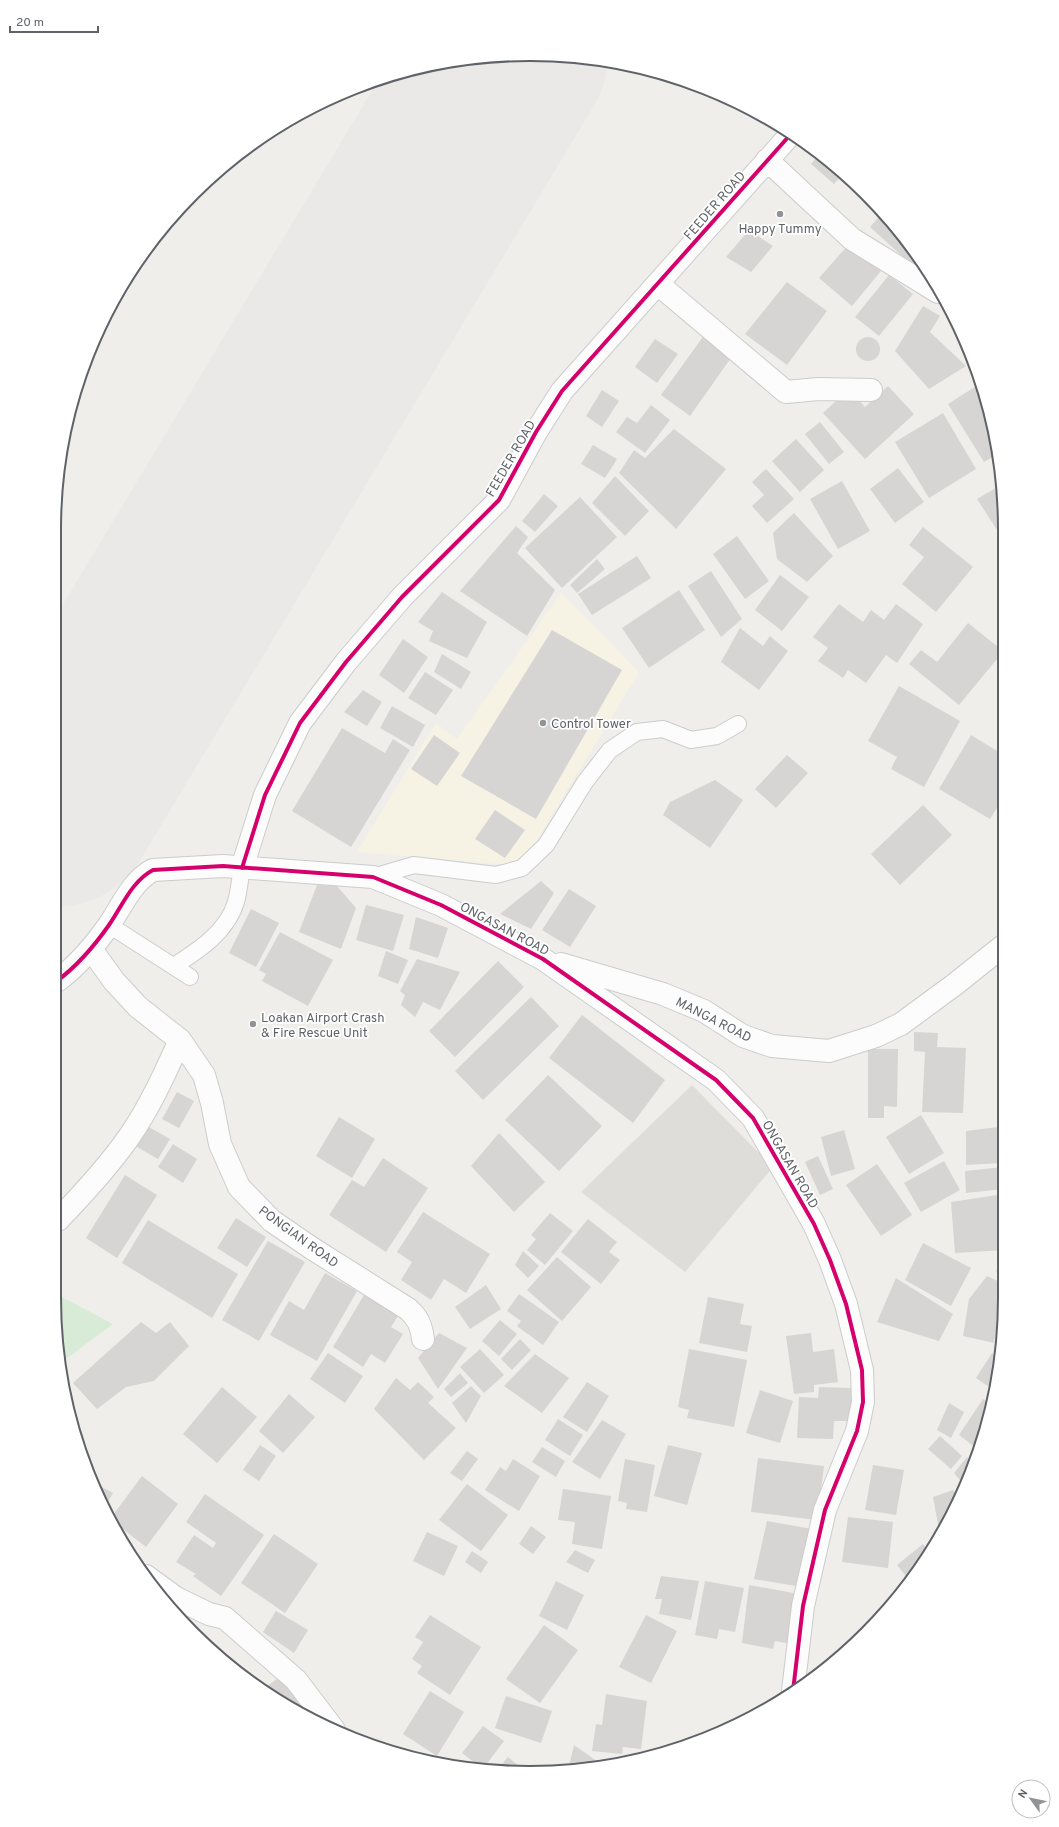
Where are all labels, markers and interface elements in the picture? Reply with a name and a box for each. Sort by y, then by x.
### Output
scale bar [10,8,98,34]
text: 20 m [16,15,44,31]
street label: FEEDER ROAD [681,169,750,244]
marker: Happy Tummy [775,209,785,219]
place label: Happy Tummy [738,222,822,238]
street label: FEEDER ROAD [483,418,540,500]
place label: Control Tower [551,717,631,733]
marker: Control Tower [538,718,548,728]
street label: ONGASAN ROAD [457,899,552,960]
street label: MANGA ROAD [672,995,754,1047]
place label: Loakan Airport Crash & Fire Rescue Unit [261,1011,385,1042]
marker: Loakan Airport Crash & Fire Rescue Unit [248,1019,258,1029]
street label: ONGASAN ROAD [758,1118,821,1212]
street label: PONGIAN ROAD [255,1203,341,1272]
north arrow [1011,1779,1051,1819]
text: N [1015,1787,1031,1801]

